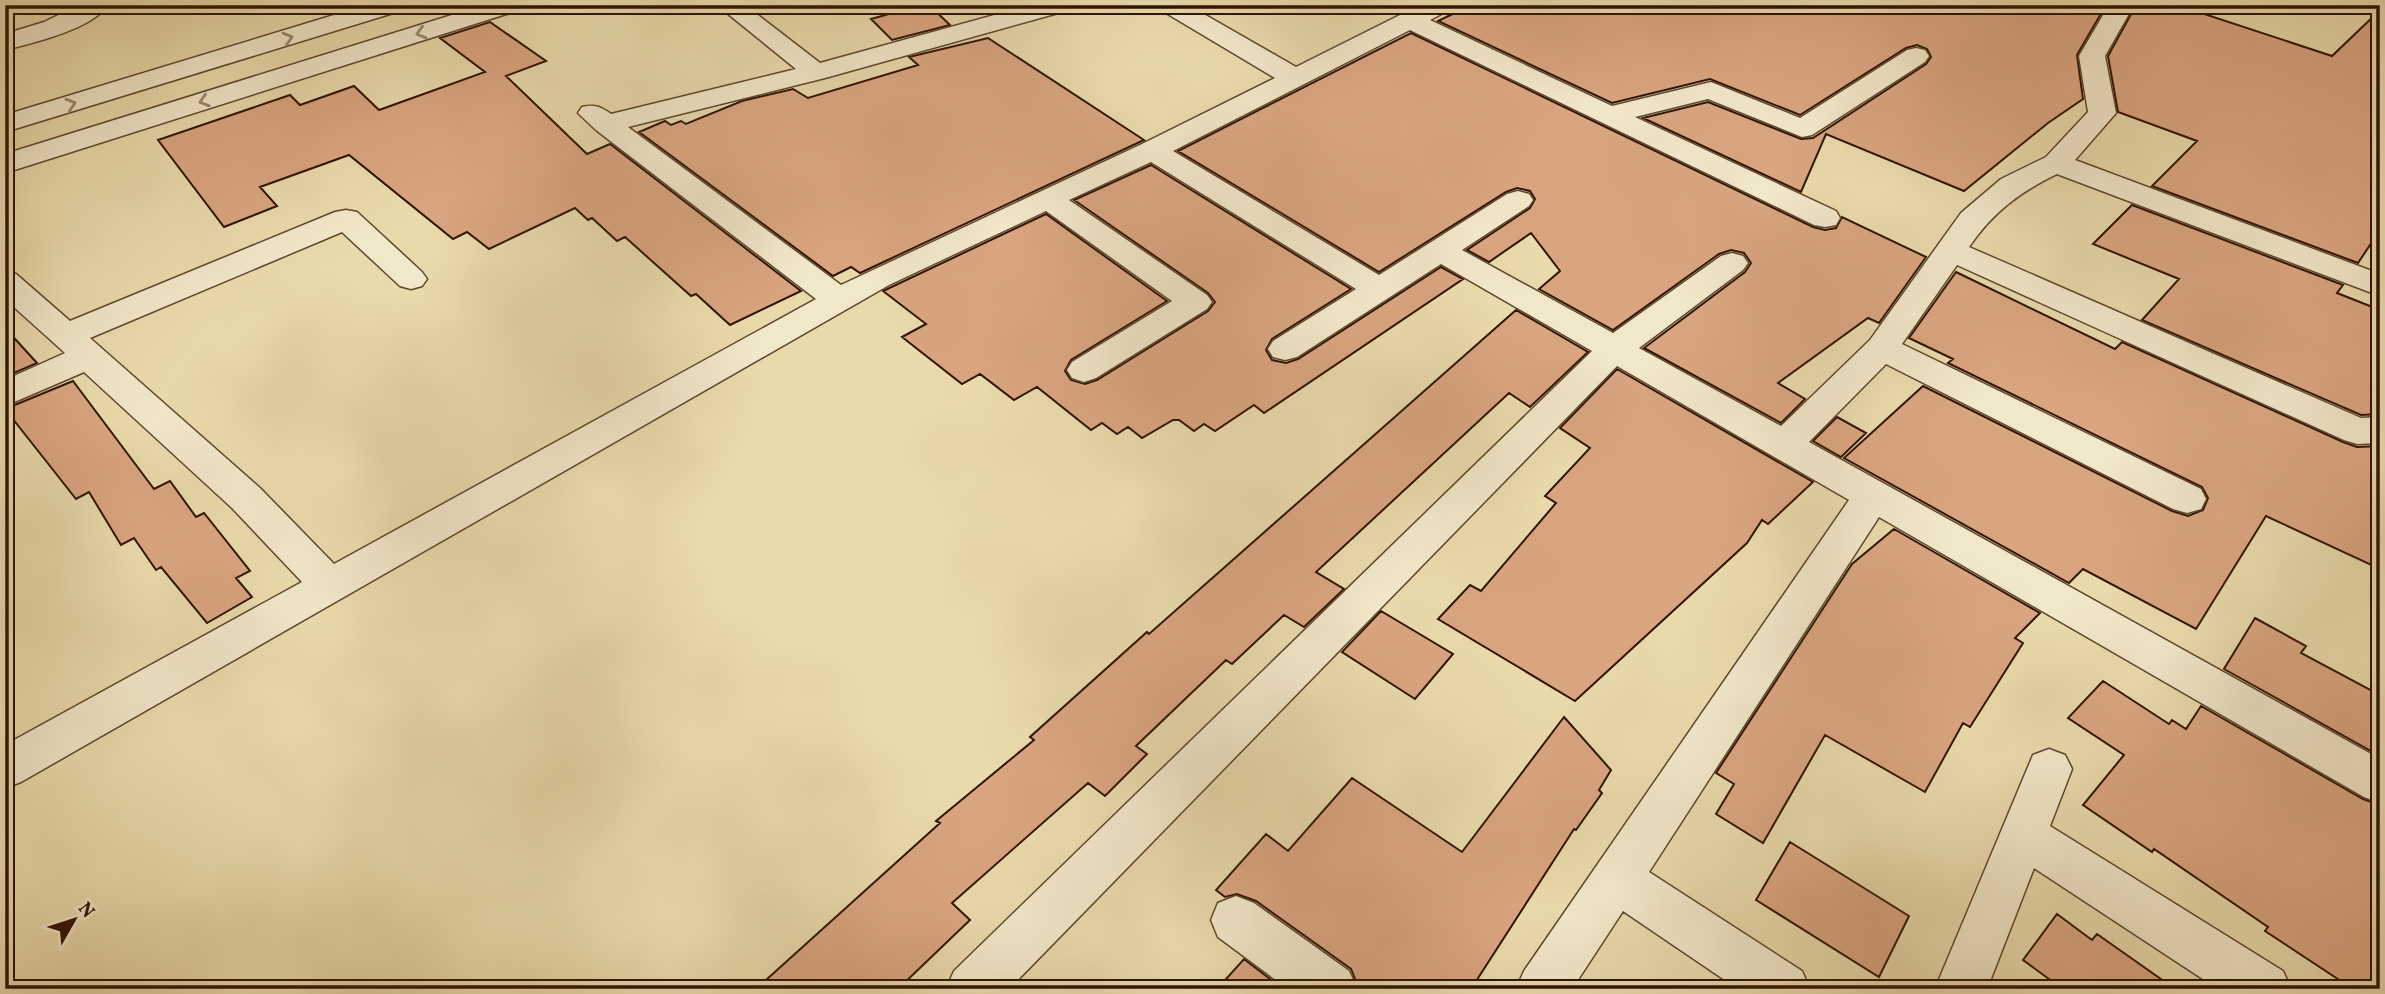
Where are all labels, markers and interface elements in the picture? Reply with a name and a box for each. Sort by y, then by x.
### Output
one-way arrow [416,25,428,39]
one-way arrow [282,31,294,46]
one-way arrow [199,93,211,108]
one-way arrow [64,97,76,112]
north arrow [38,886,108,956]
text: N [71,897,100,924]

